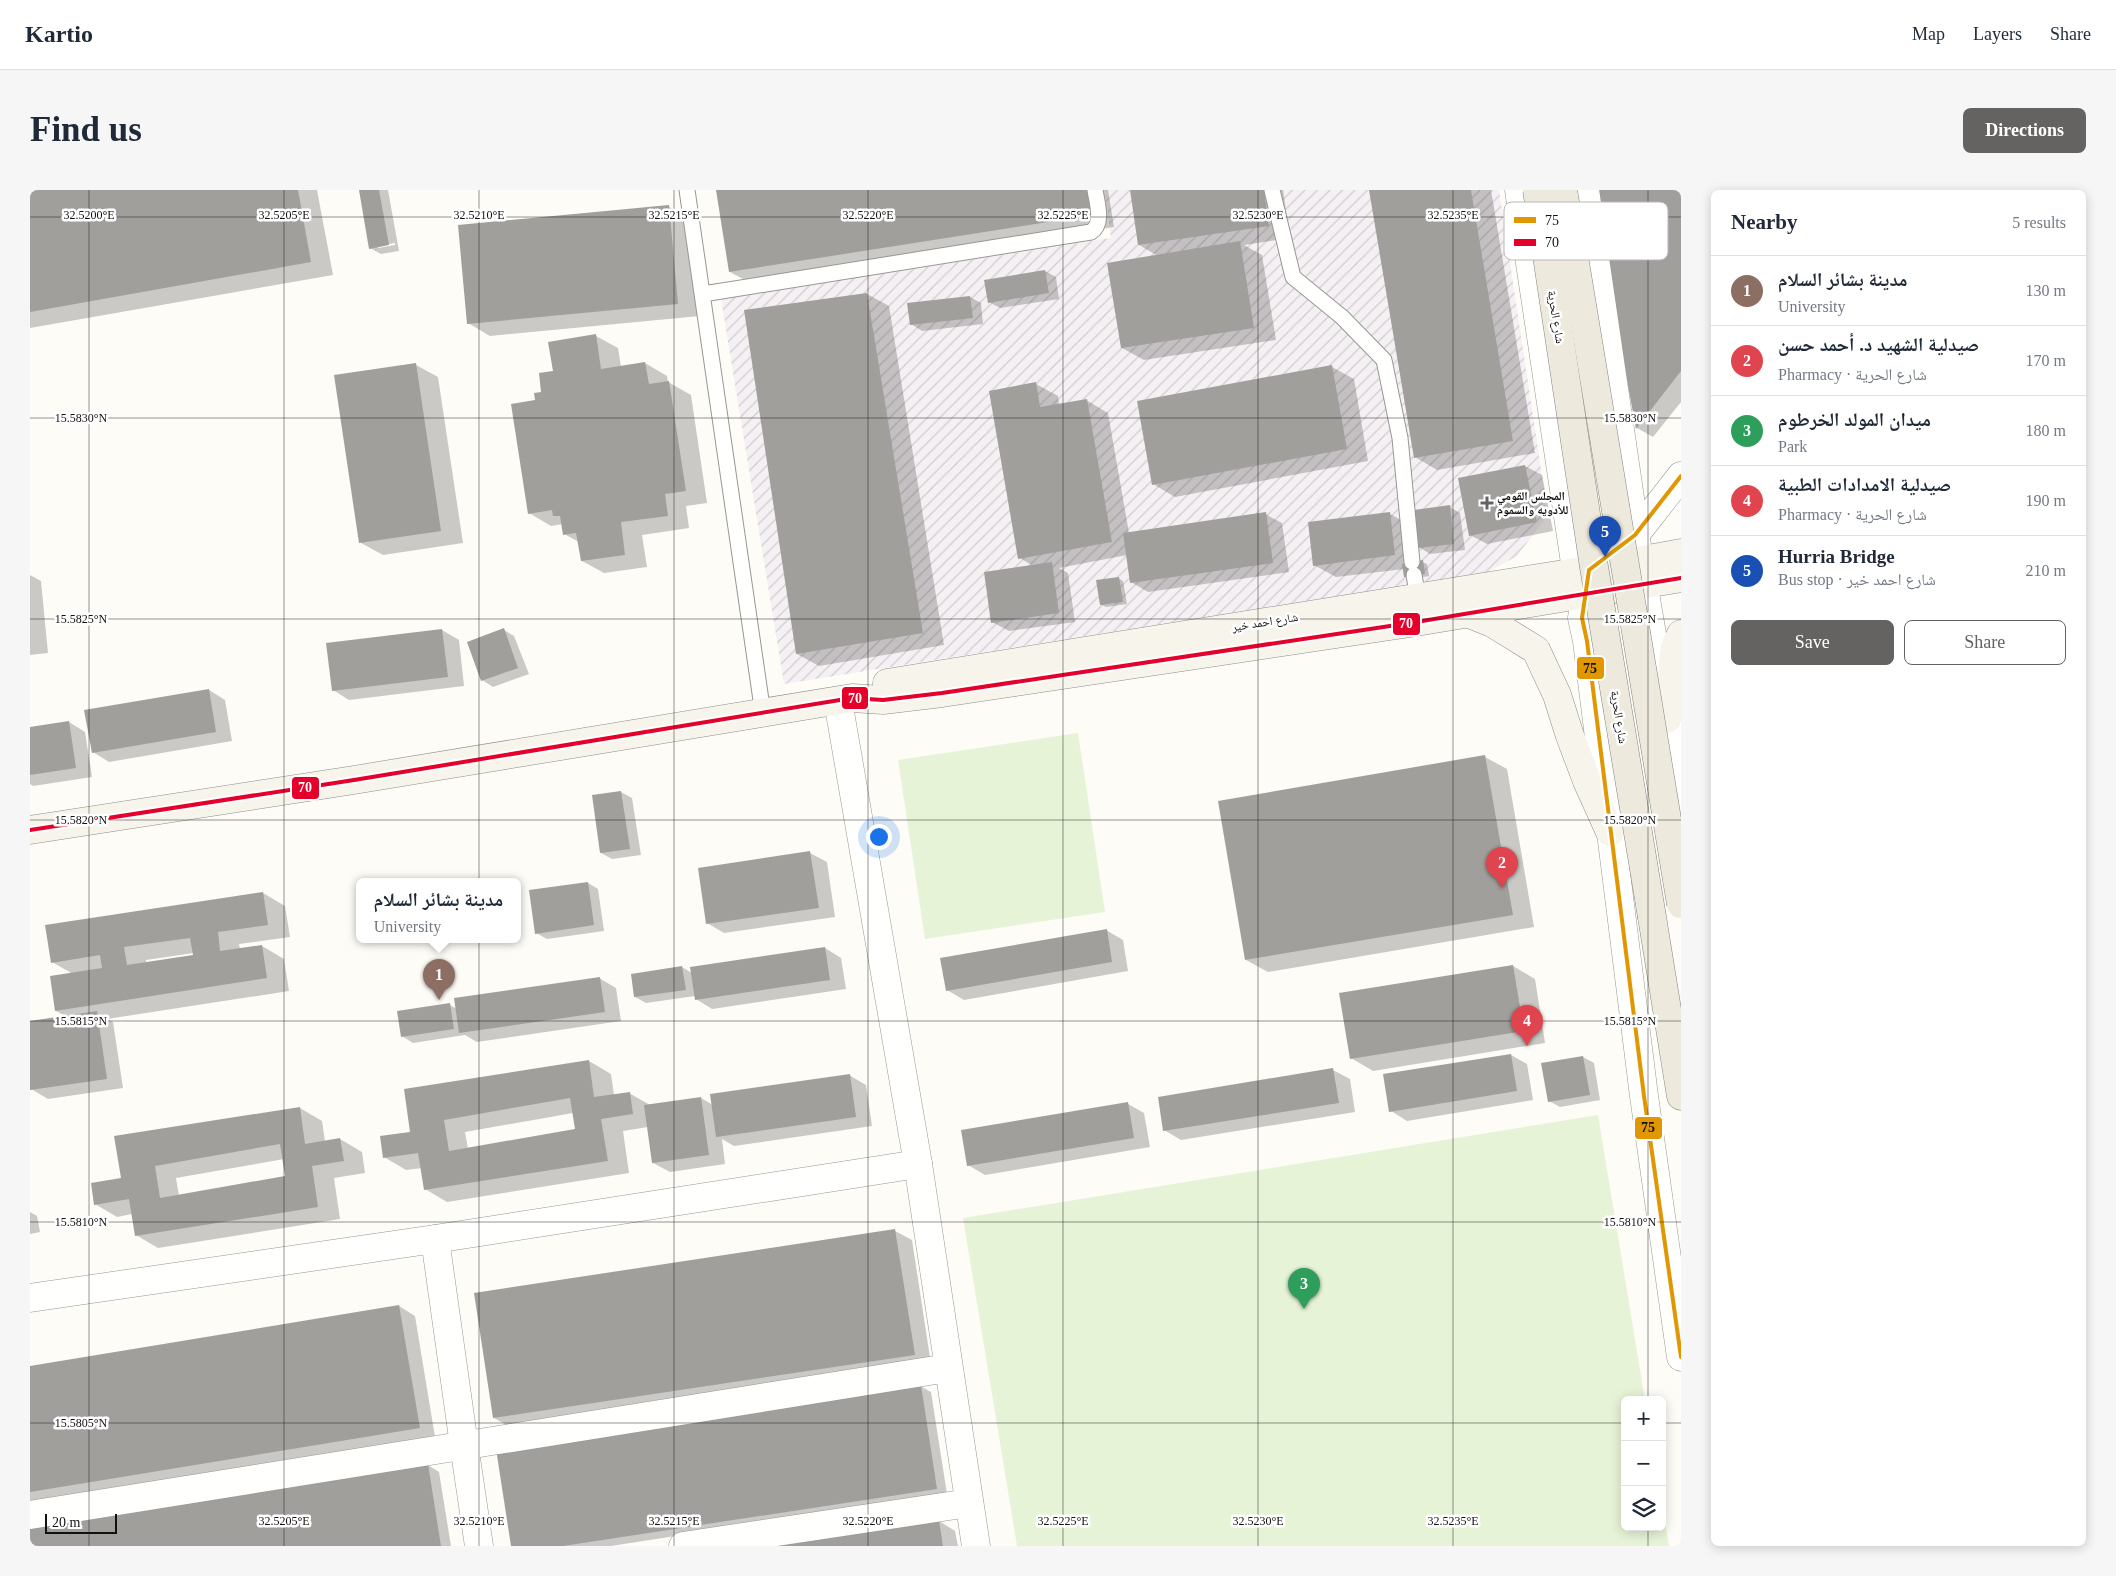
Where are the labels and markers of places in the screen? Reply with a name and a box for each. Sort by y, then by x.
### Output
place label: المجلس القومي للأدويه والسموم [1497,489,1568,518]
marker: المجلس القومي للأدويه والسموم [1481,497,1493,509]
pin: 5 [1589,516,1621,557]
pin: 2 [1486,847,1518,888]
pin: 1 [423,959,455,1000]
pin: 4 [1511,1005,1543,1046]
pin: 3 [1288,1268,1320,1309]

